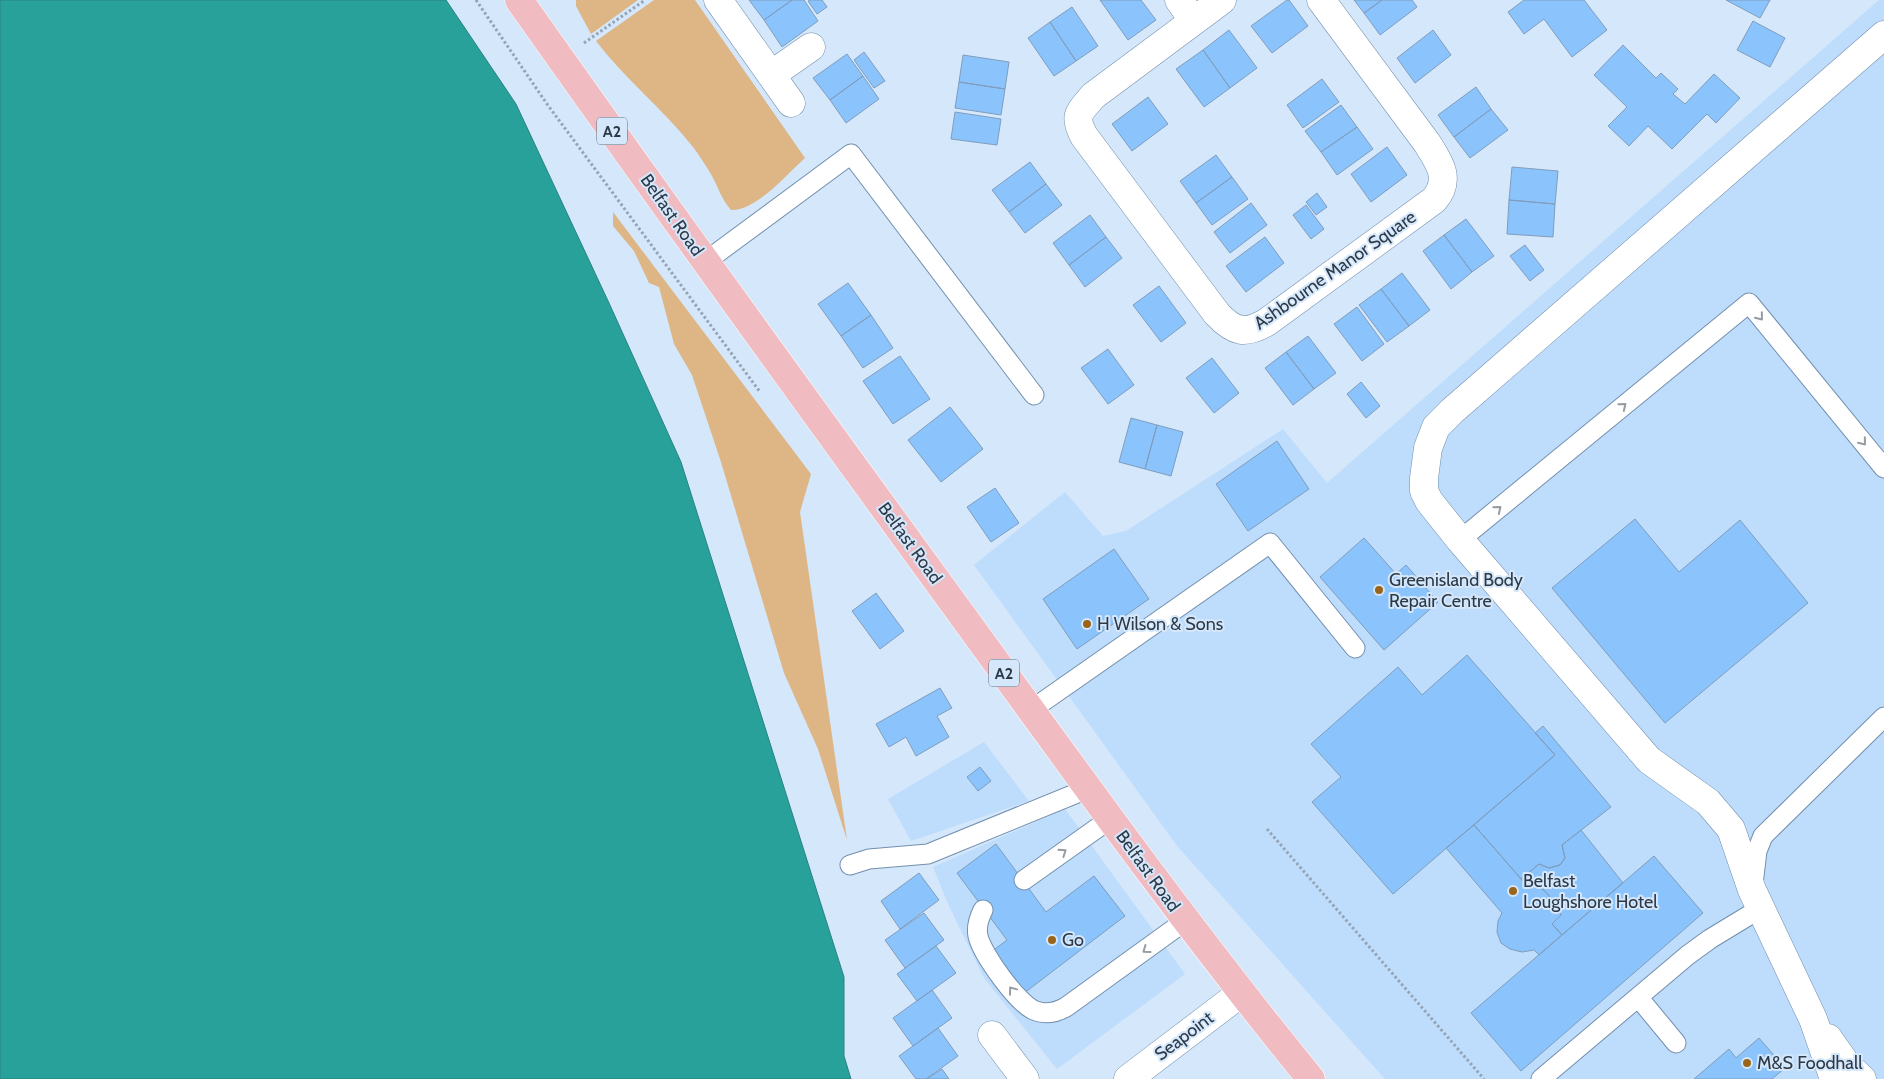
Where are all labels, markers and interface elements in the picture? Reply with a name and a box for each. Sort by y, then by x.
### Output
road number: A2 [597,118,627,144]
street label: Belfast Road [636,170,708,260]
street label: Ashbourne Manor Square [1250,206,1420,334]
one-way arrow [1755,311,1764,320]
one-way arrow [1618,403,1627,412]
one-way arrow [1857,437,1866,446]
street label: Belfast Road [873,498,947,588]
one-way arrow [1492,507,1501,515]
place label: Greenisland Body Repair Centre [1389,569,1523,612]
marker: Greenisland Body Repair Centre [1373,584,1385,596]
place label: H Wilson & Sons [1097,613,1223,635]
marker: H Wilson & Sons [1081,618,1093,630]
road number: A2 [989,660,1019,686]
street label: Belfast Road [1111,826,1185,916]
one-way arrow [1058,849,1067,858]
place label: Belfast Loughshore Hotel [1523,870,1658,913]
marker: Belfast Loughshore Hotel [1507,885,1519,897]
place label: Go [1062,929,1084,951]
marker: Go [1046,934,1058,946]
one-way arrow [1143,944,1152,952]
one-way arrow [1009,986,1018,996]
street label: Seapoint [1150,1007,1218,1065]
place label: M&S Foodhall [1757,1052,1863,1074]
marker: M&S Foodhall [1741,1057,1753,1069]

